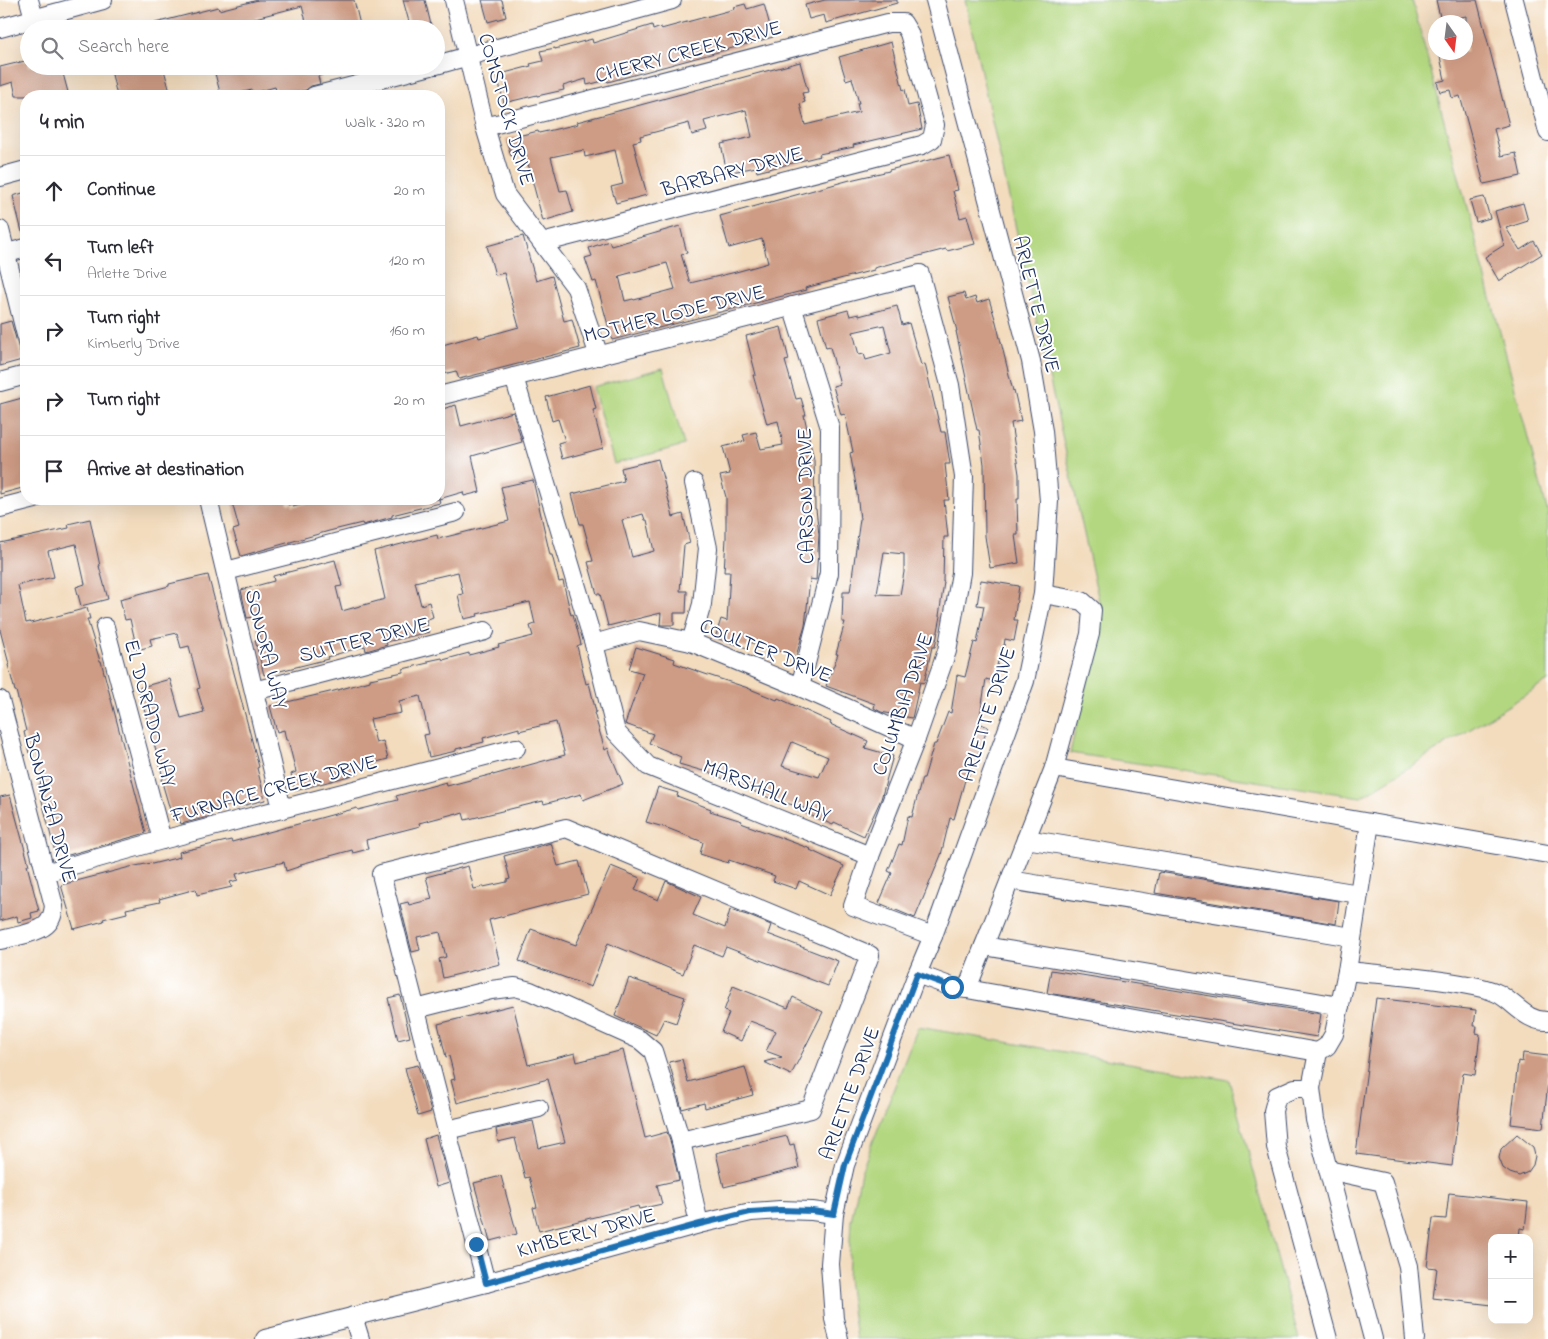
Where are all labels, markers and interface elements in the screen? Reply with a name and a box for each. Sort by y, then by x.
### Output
street label: CHERRY CREEK DRIVE [592,14,785,92]
north arrow [1428,15,1473,60]
search box [20,20,445,75]
street label: COMSTOCK DRIVE [469,30,541,189]
icon: search [38,34,66,62]
text: Search here [78,34,169,61]
text: 4 min [40,108,84,138]
text: Walk · 320 m [345,111,425,135]
street label: BARBARY DRIVE [657,140,807,207]
icon: ahead [40,177,68,205]
text: Continue [87,177,155,204]
text: 20 m [394,179,425,203]
street label: ARLETTE DRIVE [1004,233,1067,376]
text: Turn left [87,235,154,262]
icon: left [40,247,68,275]
text: 120 m [389,249,425,273]
text: Arlette Drive [87,262,167,286]
street label: MOTHER LODE DRIVE [581,278,768,352]
text: Turn right [87,305,160,332]
icon: right [40,317,68,345]
text: 160 m [390,319,425,343]
text: Kimberly Drive [87,332,180,356]
icon: right [40,387,68,415]
text: Turn right [87,387,160,414]
text: 20 m [394,389,425,413]
street label: CARSON DRIVE [791,428,823,564]
icon: arrive [40,457,68,485]
text: Arrive at destination [87,457,244,484]
street label: SONORA WAY [236,586,295,713]
street label: SUTTER DRIVE [296,610,433,672]
street label: COULTER DRIVE [694,612,836,692]
street label: COLUMBIA DRIVE [865,629,942,780]
street label: EL DORADO WAY [115,636,183,791]
street label: ARLETTE DRIVE [953,643,1025,786]
street label: BONANZA DRIVE [15,730,83,886]
street label: FURNACE CREEK DRIVE [167,748,381,832]
street label: MARSHALL WAY [698,753,835,831]
route start [941,976,964,999]
street label: ARLETTE DRIVE [813,1023,889,1165]
street label: KIMBERLY DRIVE [514,1201,659,1267]
route end [465,1233,488,1256]
map controls [1488,1234,1533,1324]
button: + [1488,1234,1533,1279]
button: − [1488,1279,1533,1324]

